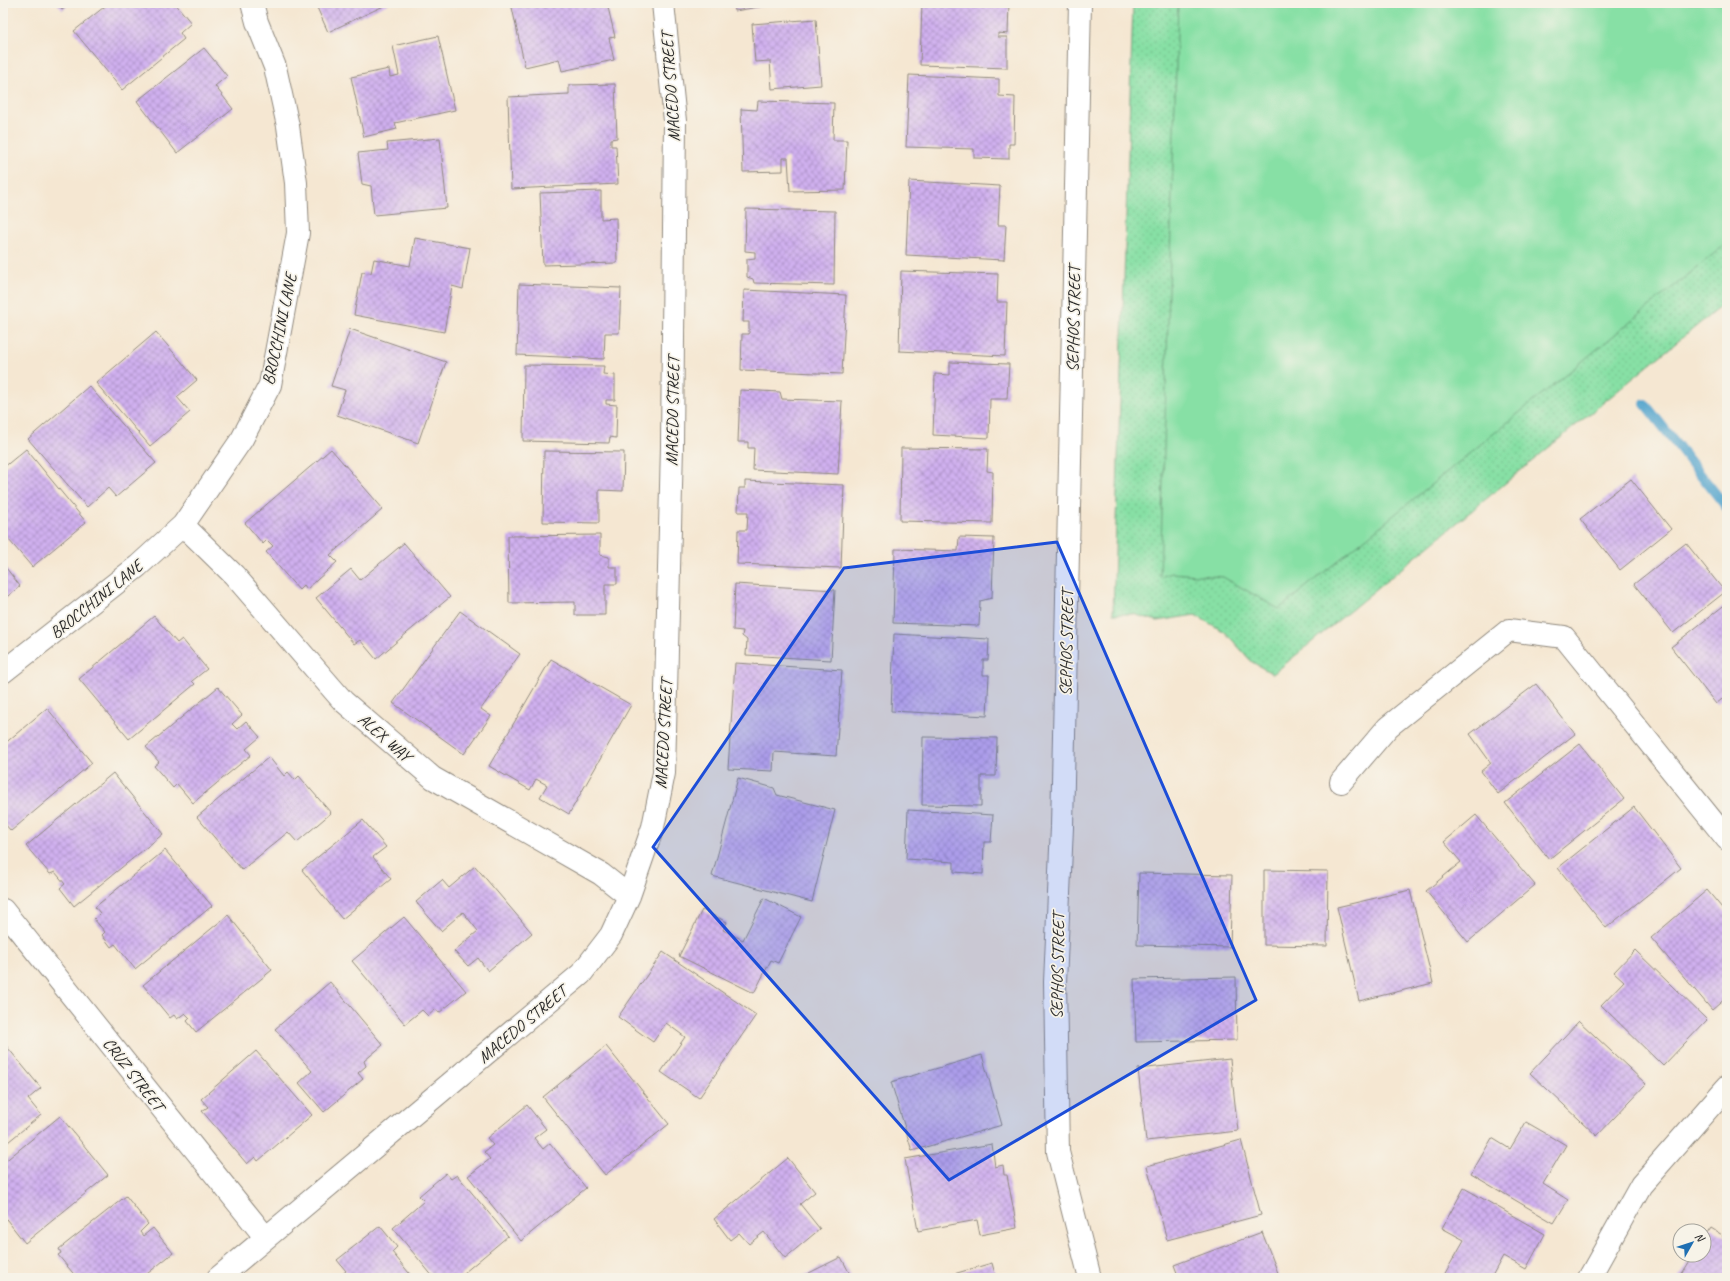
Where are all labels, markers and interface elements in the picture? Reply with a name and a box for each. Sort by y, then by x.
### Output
street label: MACEDO STREET [656,28,685,142]
street label: SEPHOS STREET [1062,262,1085,372]
street label: BROCCHINI LANE [257,269,302,387]
street label: MACEDO STREET [661,353,684,466]
street label: BROCCHINI LANE [46,554,149,643]
street label: SEPHOS STREET [1055,586,1078,696]
street label: MACEDO STREET [650,675,677,789]
street label: ALEX WAY [354,709,418,768]
street label: SEPHOS STREET [1046,909,1069,1019]
street label: MACEDO STREET [474,979,574,1068]
street label: CRUZ STREET [98,1033,171,1118]
north arrow [1672,1223,1712,1263]
text: N [1692,1230,1709,1245]

